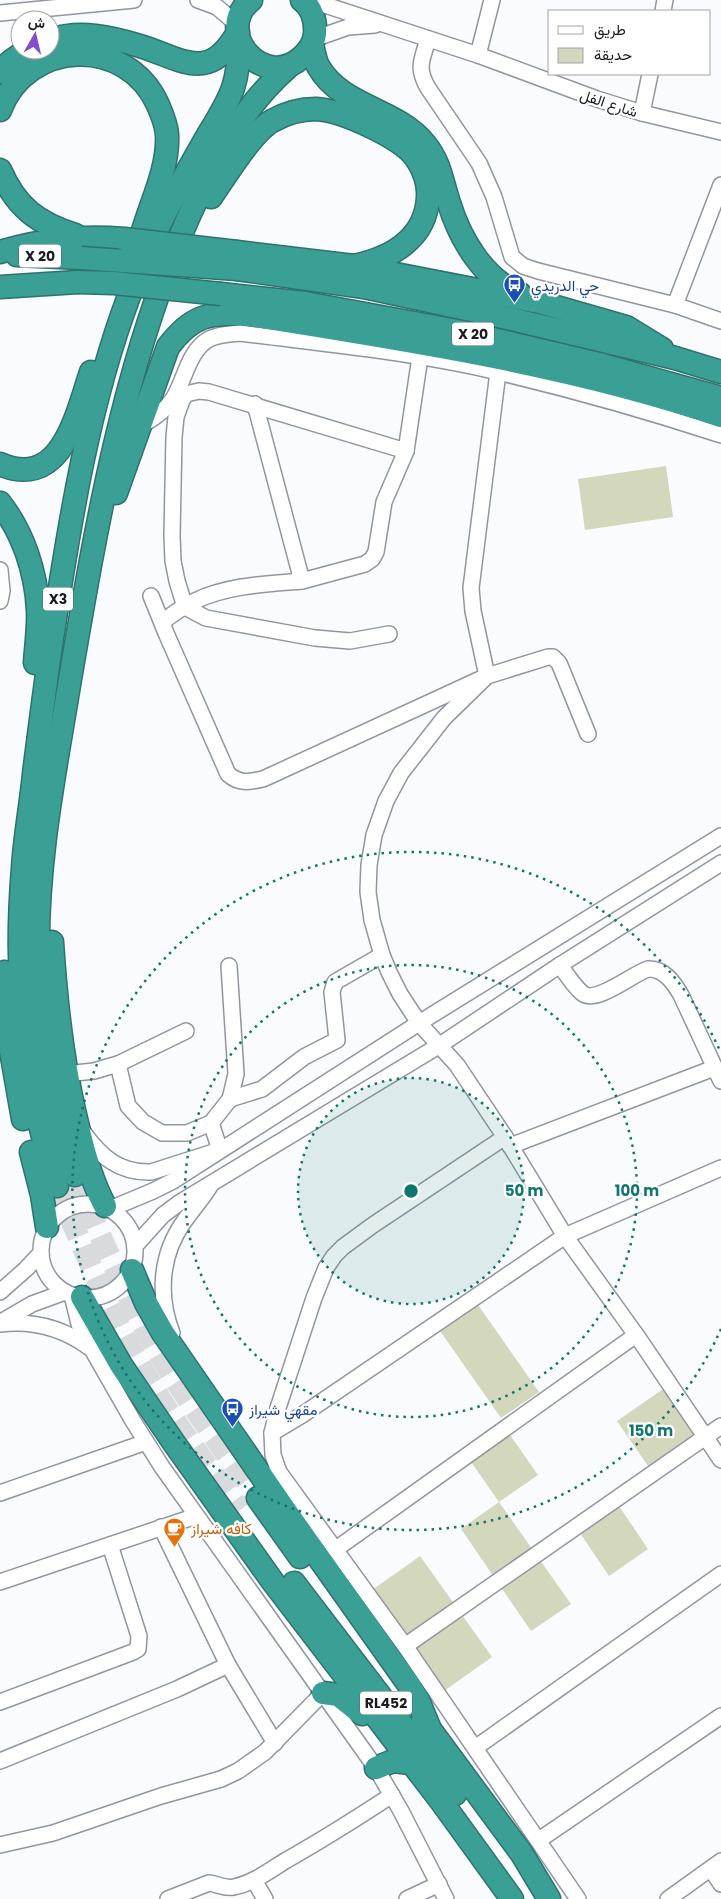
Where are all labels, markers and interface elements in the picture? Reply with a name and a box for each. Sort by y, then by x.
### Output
north arrow [10,10,60,60]
legend [548,10,711,75]
text: ش [27,11,47,33]
text: طريق [594,19,626,40]
text: حديقة [594,44,632,65]
street label: شارع الفل [577,84,641,123]
road number: X 20 [19,245,61,268]
bus stop icon: حي الدريدي [503,273,527,304]
place label: حي الدريدي [531,275,599,299]
road number: X 20 [452,322,494,346]
road number: X3 [43,588,73,610]
text: 50 m [505,1180,543,1201]
text: 100 m [615,1180,659,1201]
centre of rings [402,1182,420,1200]
bus stop icon: مقهي شيراز [221,1397,245,1428]
place label: مقهي شيراز [248,1399,317,1423]
text: 150 m [629,1420,673,1441]
cafe icon: کافه شيراز [163,1516,187,1547]
place label: کافه شيراز [190,1518,252,1539]
road number: RL452 [360,1692,412,1715]

